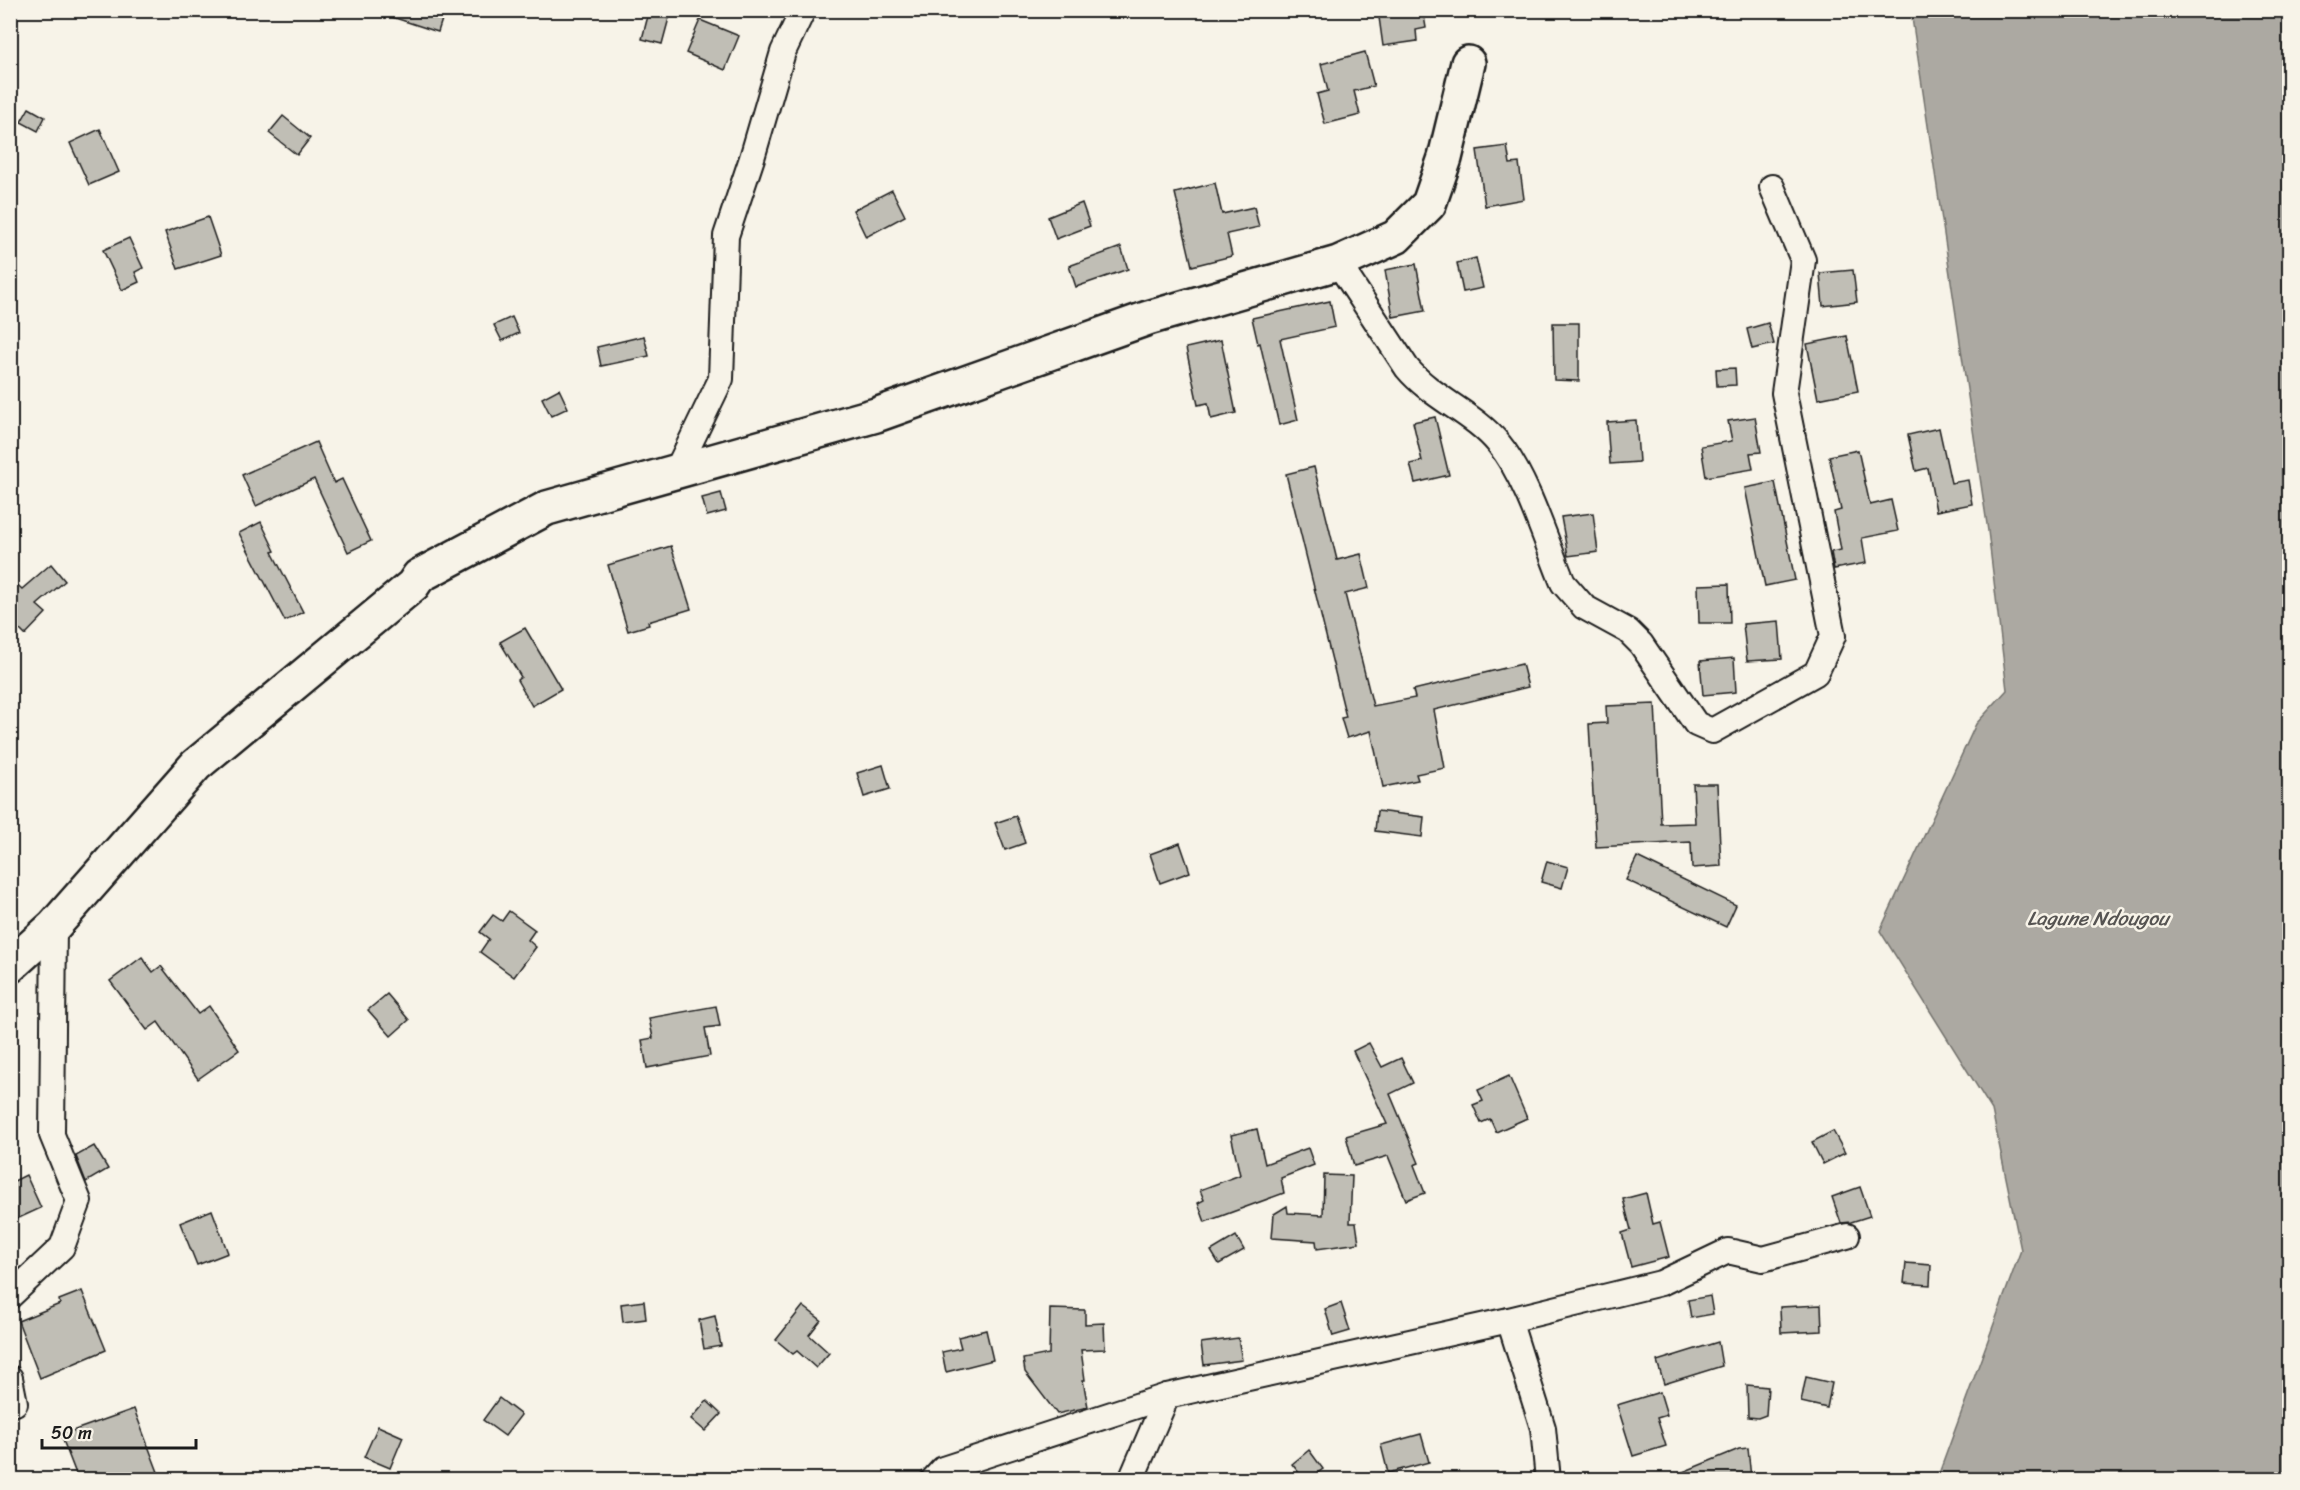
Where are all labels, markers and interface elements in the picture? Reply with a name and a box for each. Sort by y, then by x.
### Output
water label: Lagune Ndougou [2027,901,2171,936]
scale bar [42,1412,196,1450]
text: 50 m [51,1417,92,1449]

